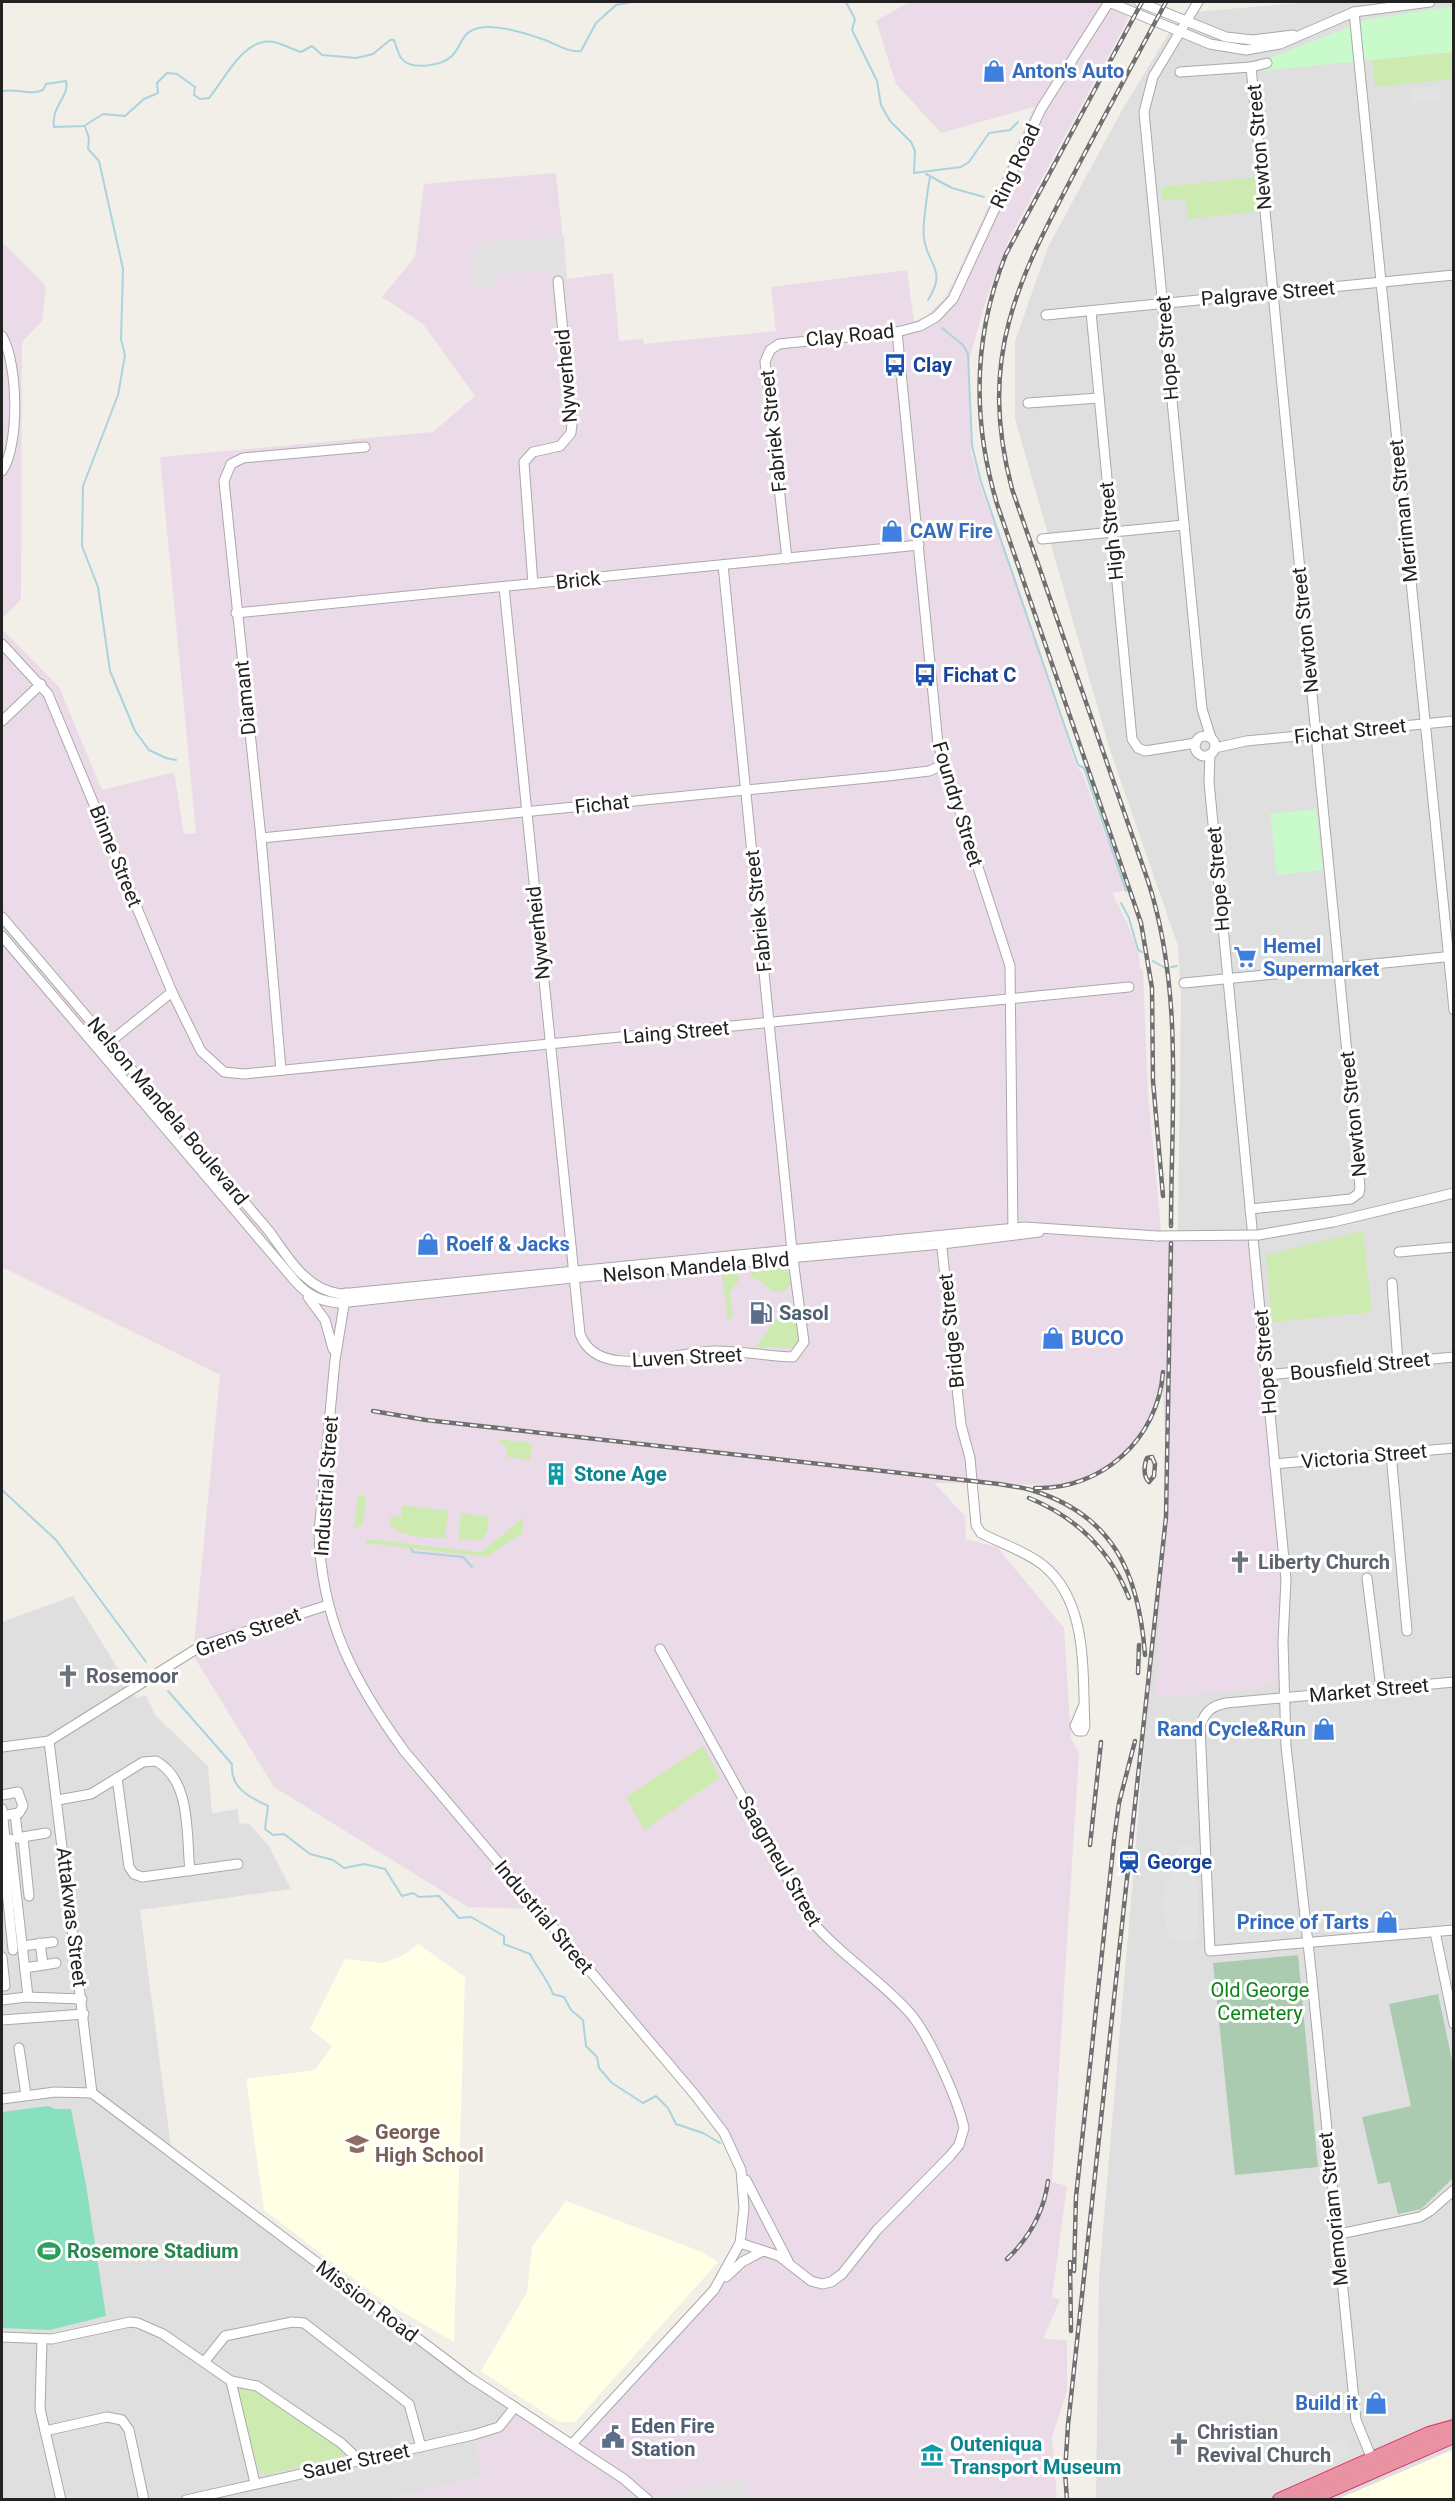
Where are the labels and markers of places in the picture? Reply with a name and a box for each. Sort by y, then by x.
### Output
shop icon: Anton's Auto [981,58,1007,84]
place label: Anton's Auto [1012,59,1124,83]
bus stop icon: Clay [882,352,908,378]
place label: Clay [913,353,953,377]
shop icon: CAW Fire [879,518,905,544]
place label: CAW Fire [910,519,993,543]
bus stop icon: Fichat C [912,662,938,688]
place label: Fichat C [943,663,1016,687]
place label: Hemel Supermarket [1263,934,1380,981]
supermarket icon: Hemel Supermarket [1232,944,1258,970]
shop icon: Roelf & Jacks [415,1231,441,1257]
place label: Roelf & Jacks [446,1232,570,1256]
fuel station icon: Sasol [748,1300,774,1326]
place label: Sasol [779,1301,829,1325]
shop icon: BUCO [1040,1325,1066,1351]
place label: BUCO [1071,1326,1124,1350]
building icon: Stone Age [543,1461,569,1487]
place label: Stone Age [574,1462,667,1486]
church icon: Liberty Church [1227,1549,1253,1575]
place label: Liberty Church [1258,1550,1390,1574]
church icon: Rosemoor [55,1663,81,1689]
place label: Rosemoor [86,1664,179,1688]
shop icon: Rand Cycle&Run [1311,1716,1337,1742]
place label: Rand Cycle&Run [1157,1717,1306,1741]
station icon: George [1116,1849,1142,1875]
place label: George [1147,1850,1212,1874]
shop icon: Prince of Tarts [1374,1909,1400,1935]
place label: Prince of Tarts [1237,1910,1369,1934]
place label: George High School [375,2120,484,2167]
school or university icon: George High School [344,2131,370,2157]
sports icon: Rosemore Stadium [36,2238,62,2264]
place label: Rosemore Stadium [67,2239,239,2263]
shop icon: Build it [1363,2390,1389,2416]
place label: Build it [1295,2391,1358,2415]
place label: Eden Fire Station [631,2414,715,2461]
place label: Christian Revival Church [1197,2420,1331,2467]
public building icon: Eden Fire Station [600,2424,626,2450]
church icon: Christian Revival Church [1166,2431,1192,2457]
place label: Outeniqua Transport Museum [950,2432,1121,2479]
museum icon: Outeniqua Transport Museum [919,2442,945,2468]

